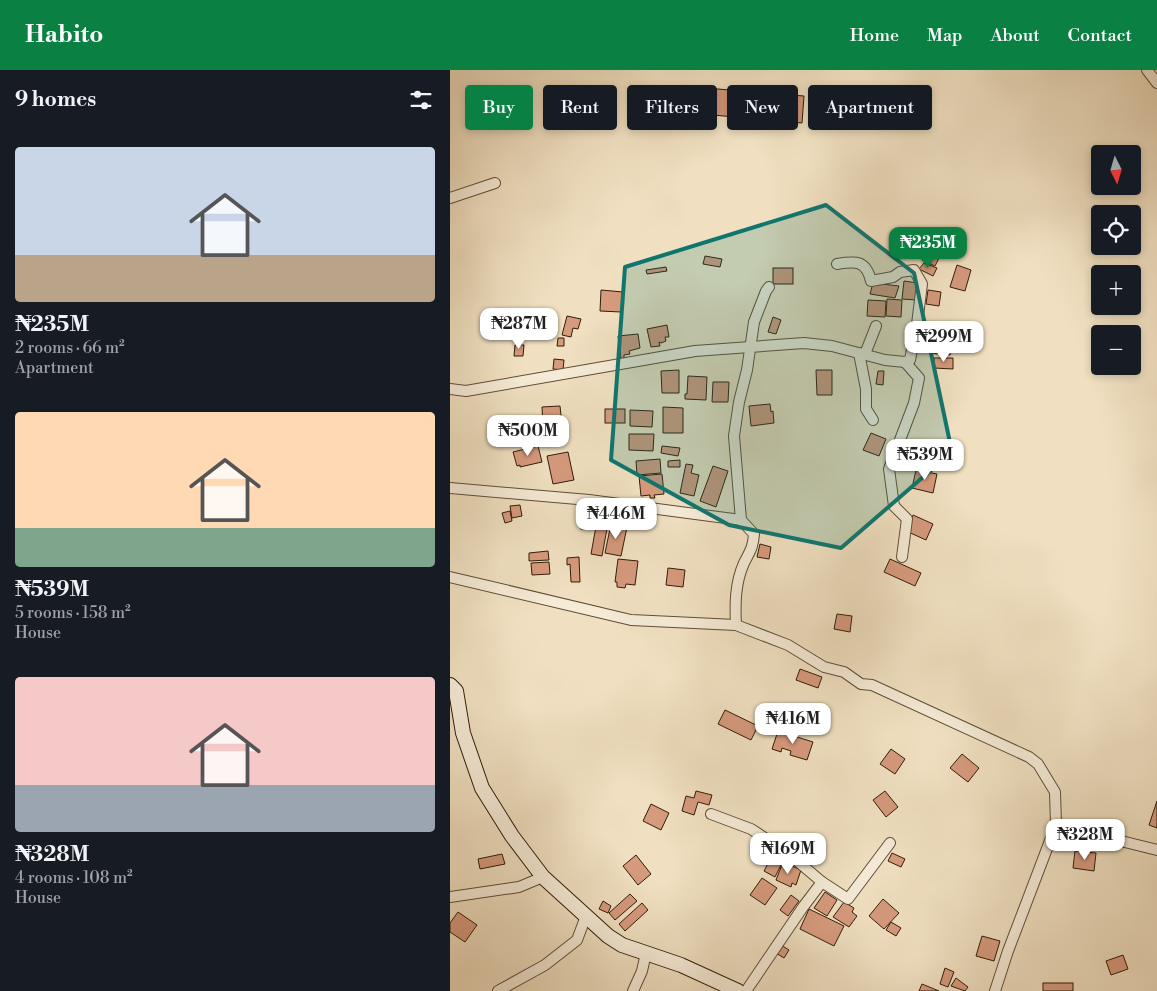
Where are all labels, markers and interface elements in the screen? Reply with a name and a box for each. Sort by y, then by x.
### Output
text: Habito [25,20,103,50]
text: Home [850,24,899,47]
text: Map [927,24,963,47]
text: About [991,24,1040,47]
text: Contact [1068,24,1132,47]
chip: Buy [465,85,533,130]
chip: Rent [543,85,617,130]
chip: Filters [627,85,717,130]
chip: New [727,85,798,130]
chip: Apartment [808,85,932,130]
icon: filters [407,86,435,114]
text: 9 homes [15,87,96,113]
north arrow [1091,145,1141,195]
map controls [1091,145,1141,375]
icon: home [180,180,270,270]
button: locate [1091,205,1141,255]
pin: ₦235M [893,226,963,269]
text: ₦235M [900,233,956,253]
button: + [1091,265,1141,315]
pin: ₦287M [484,308,554,350]
text: ₦235M [15,312,89,338]
text: ₦287M [491,314,547,334]
pin: ₦299M [909,320,979,363]
button: − [1091,325,1141,375]
text: ₦299M [916,327,972,347]
text: 2 rooms · 66 m² [15,338,125,358]
text: Apartment [15,358,94,378]
pin: ₦500M [493,414,563,457]
text: ₦500M [498,421,558,441]
pin: ₦539M [890,438,960,481]
icon: home [180,445,270,535]
text: ₦539M [897,445,953,465]
pin: ₦446M [581,498,651,540]
text: ₦446M [587,504,645,524]
text: ₦539M [15,577,89,603]
text: 5 rooms · 158 m² [15,603,131,623]
text: House [15,623,61,643]
pin: ₦416M [758,702,828,745]
text: ₦416M [766,709,820,729]
icon: home [180,710,270,800]
pin: ₦328M [1050,818,1120,861]
text: ₦328M [1057,825,1113,845]
pin: ₦169M [753,832,823,875]
text: ₦169M [761,839,815,859]
text: ₦328M [15,842,89,868]
text: 4 rooms · 108 m² [15,868,133,888]
text: House [15,888,61,908]

